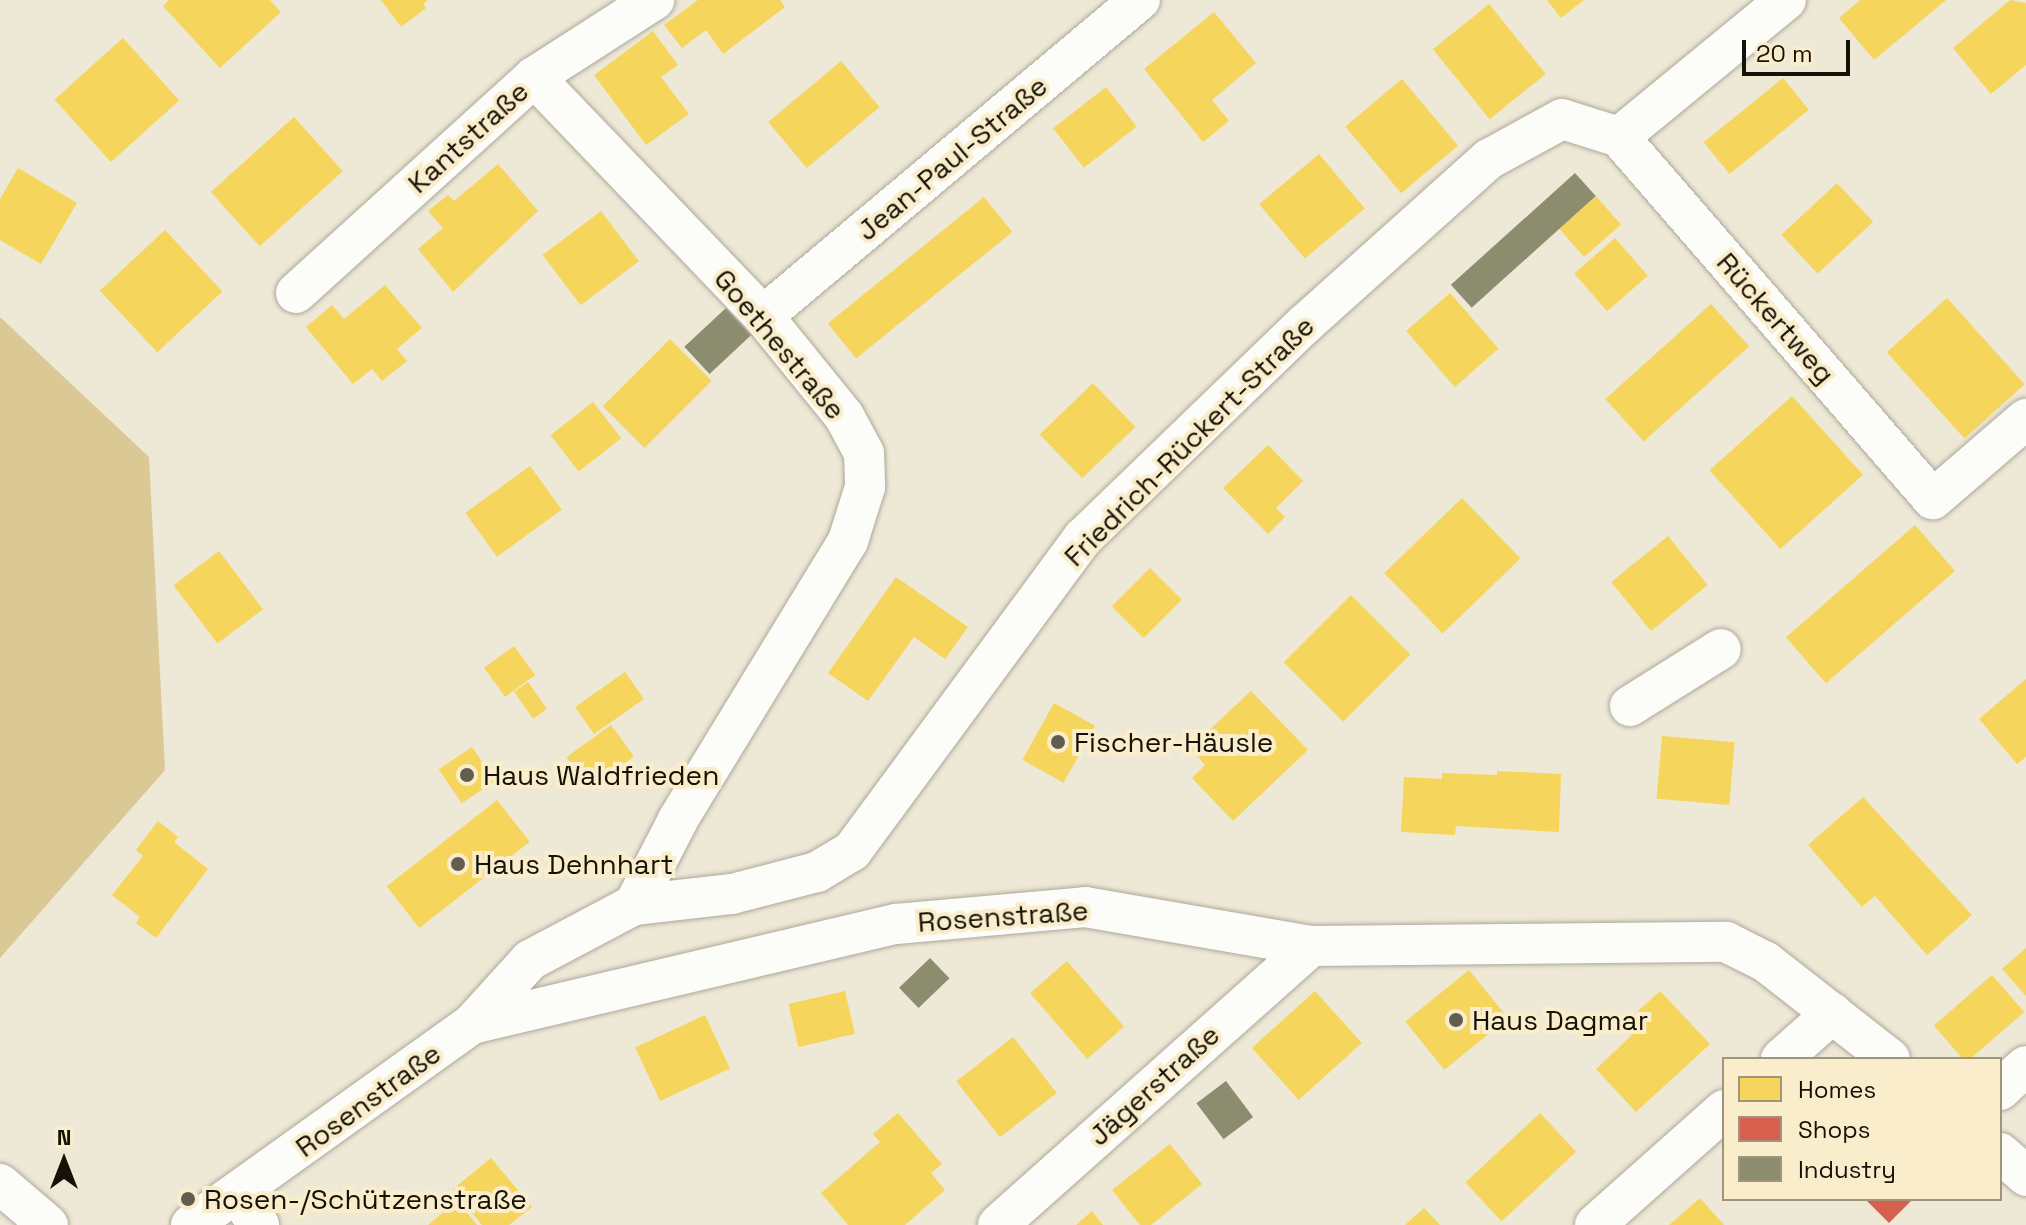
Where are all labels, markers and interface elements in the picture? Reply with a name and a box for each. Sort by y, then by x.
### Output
scale bar [1746,24,1854,74]
text: 20 m [1756,38,1813,69]
street label: Jean-Paul-Straße [850,69,1054,247]
street label: Kantstraße [401,74,535,200]
street label: Rückertweg [1710,246,1842,390]
street label: Goethestraße [707,262,853,426]
street label: Friedrich-Rückert-Straße [1057,309,1321,573]
place label: Fischer-Häusle [1074,725,1273,759]
marker: Fischer-Häusle [1049,733,1067,751]
place label: Haus Waldfrieden [483,758,720,792]
marker: Haus Waldfrieden [458,766,476,784]
place label: Haus Dehnhart [474,847,673,881]
marker: Haus Dehnhart [449,855,467,873]
street label: Rosenstraße [916,893,1090,939]
place label: Haus Dagmar [1472,1003,1648,1037]
marker: Haus Dagmar [1447,1011,1465,1029]
street label: Jägerstraße [1082,1018,1226,1152]
street label: Rosenstraße [289,1036,447,1164]
legend [1722,1057,2002,1201]
text: Homes [1798,1074,1876,1105]
text: Shops [1798,1114,1870,1145]
north arrow [24,1121,104,1201]
text: N [57,1123,71,1151]
text: Industry [1798,1154,1896,1185]
place label: Rosen-/Schützenstraße [204,1182,527,1216]
marker: Rosen-/Schützenstraße [179,1190,197,1208]

